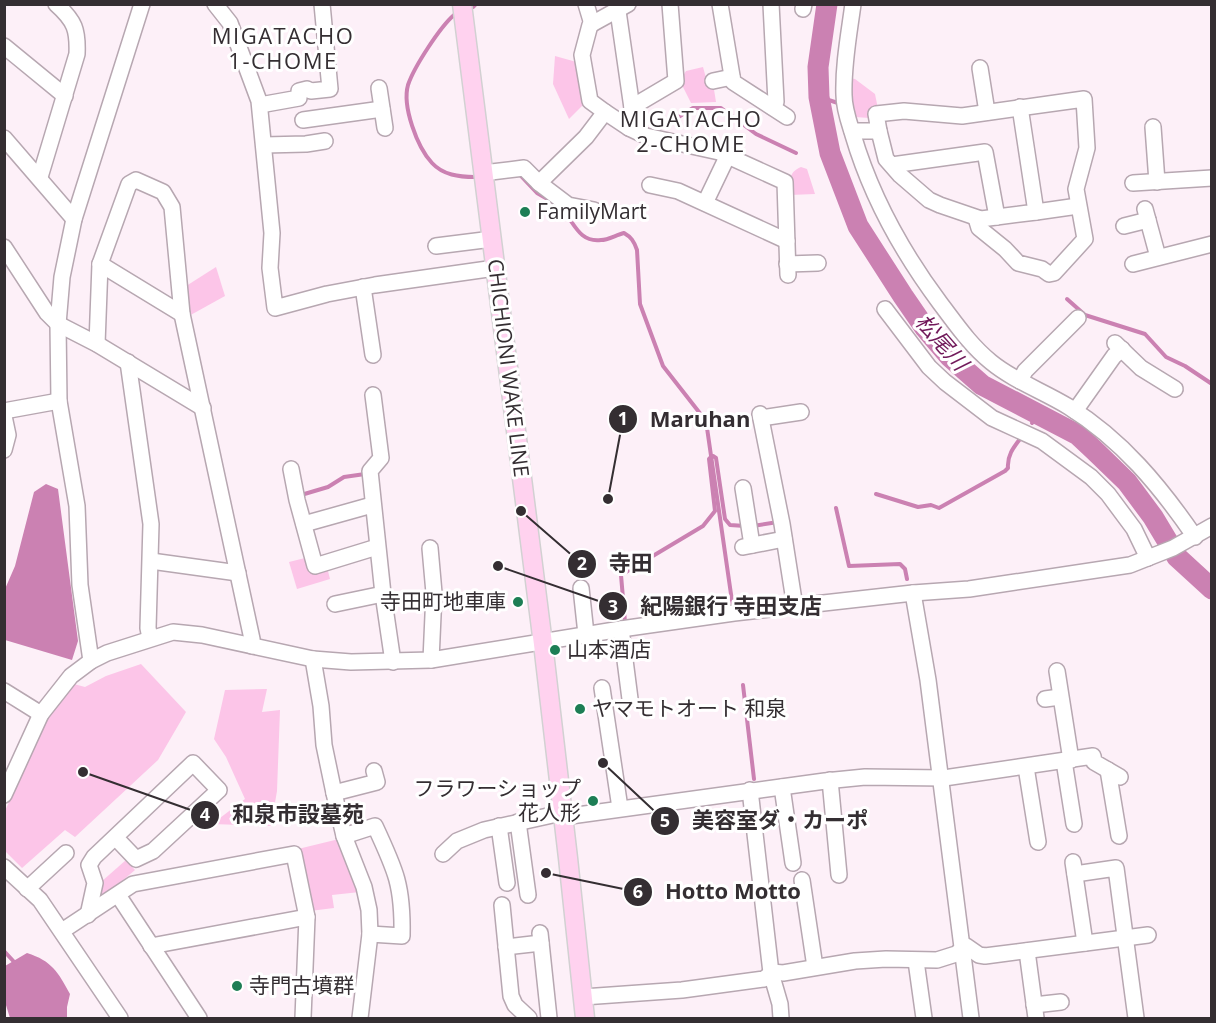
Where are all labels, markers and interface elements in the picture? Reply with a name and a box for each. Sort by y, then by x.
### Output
district label: MIGATACHO 1-CHOME [212,20,354,75]
district label: MIGATACHO 2-CHOME [620,103,762,158]
place label: FamilyMart [537,197,647,225]
marker: FamilyMart [518,205,532,219]
street label: CHICHIONI WAKE LINE [482,257,536,479]
water label: 松尾川 [910,307,977,378]
callout: Maruhan [608,399,763,439]
text: Maruhan [650,403,750,433]
text: 1 [618,406,628,430]
callout: 寺田 [567,544,665,584]
text: 寺田 [609,547,653,577]
text: 2 [577,551,587,575]
callout: 紀陽銀行 寺田支店 [598,586,834,626]
place label: 寺田町地車庫 [380,587,506,615]
text: 紀陽銀行 寺田支店 [640,590,822,620]
text: 3 [608,594,618,618]
marker: 寺田町地車庫 [511,595,525,609]
place label: 山本酒店 [567,635,651,663]
marker: 山本酒店 [548,643,562,657]
place label: ヤマモトオート 和泉 [592,694,786,722]
marker: ヤマモトオート 和泉 [573,702,587,716]
place label: フラワーショップ 花人形 [413,774,581,826]
marker: フラワーショップ 花人形 [586,794,600,808]
callout: 和泉市設墓苑 [190,795,376,835]
text: 和泉市設墓苑 [232,798,364,828]
callout: 美容室ダ・カーポ [650,801,880,841]
text: 4 [200,802,210,826]
text: 美容室ダ・カーポ [692,804,868,834]
text: 5 [660,808,670,832]
callout: Hotto Motto [623,872,813,912]
text: Hotto Motto [665,875,801,905]
text: 6 [633,879,643,903]
place label: 寺門古墳群 [249,971,354,999]
marker: 寺門古墳群 [230,979,244,993]

